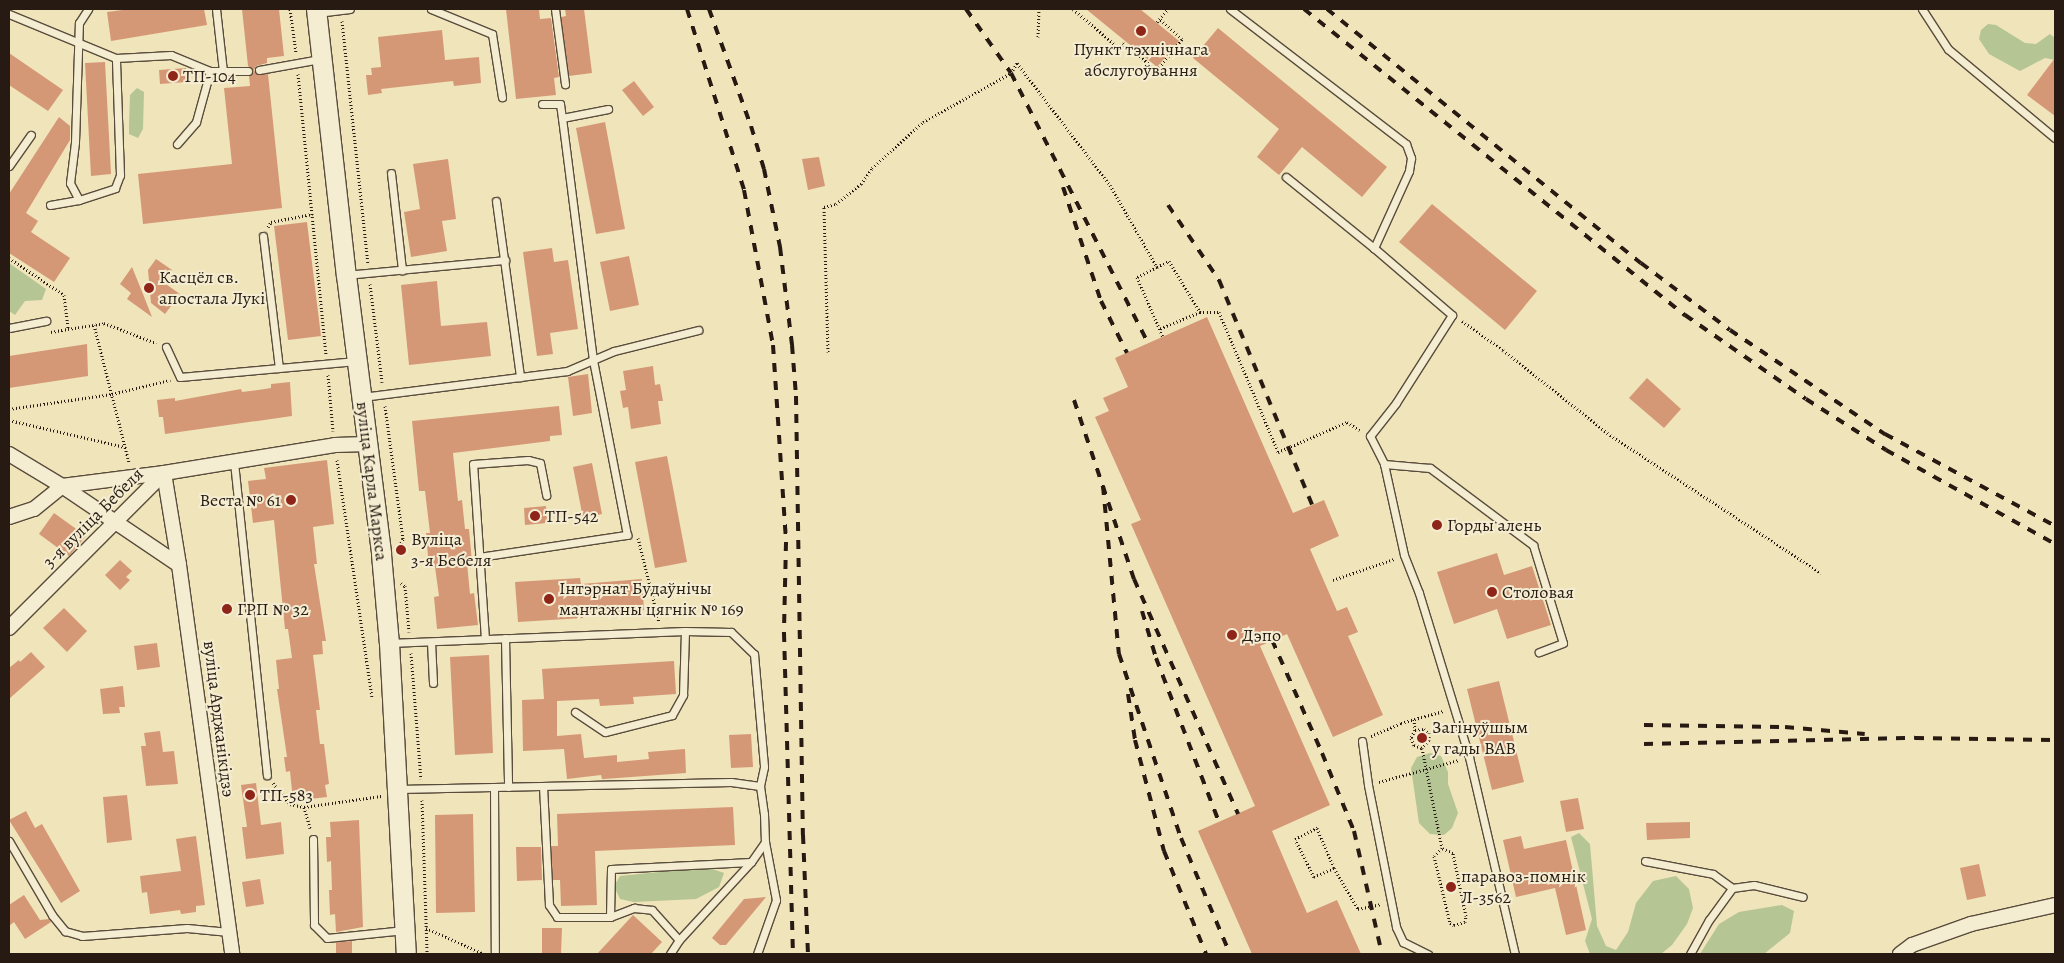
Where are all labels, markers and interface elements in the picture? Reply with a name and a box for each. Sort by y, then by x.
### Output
marker: Пункт тэхнічнага абслугоўвання [1135,25,1147,37]
place label: Пункт тэхнічнага абслугоўвання [1073,39,1209,82]
place label: ТП-104 [183,65,236,87]
marker: ТП-104 [167,70,179,82]
place label: Касцёл св. апостала Лукі [159,267,265,310]
marker: Касцёл св. апостала Лукі [143,282,155,294]
street label: вуліца Карла Маркса [352,400,392,562]
street label: 3-я вуліца Бебеля [38,463,148,573]
place label: Веста № 61 [199,489,281,511]
marker: Веста № 61 [285,494,297,506]
place label: ТП-542 [545,505,598,527]
marker: ТП-542 [529,510,541,522]
place label: Горды алень [1447,514,1541,536]
marker: Горды алень [1431,519,1443,531]
place label: Вуліца 3-я Бебеля [411,529,491,572]
marker: Вуліца 3-я Бебеля [395,544,407,556]
place label: Інтэрнат Будаўнічы мантажны цягнік № 169 [559,578,744,620]
place label: Столовая [1502,581,1574,603]
marker: Столовая [1486,586,1498,598]
marker: Інтэрнат Будаўнічы мантажны цягнік № 169 [543,593,555,605]
place label: ГРП № 32 [237,598,309,620]
marker: ГРП № 32 [221,603,233,615]
place label: Дэпо [1242,624,1281,646]
marker: Дэпо [1226,629,1238,641]
street label: вуліца Арджанікідзэ [199,640,239,798]
place label: Загінуўшым у гады ВАВ [1432,717,1528,760]
marker: Загінуўшым у гады ВАВ [1416,732,1428,744]
place label: ТП-583 [260,784,313,806]
marker: ТП-583 [244,789,256,801]
place label: паравоз-помнік Л-3562 [1461,866,1586,909]
marker: паравоз-помнік Л-3562 [1445,881,1457,893]

